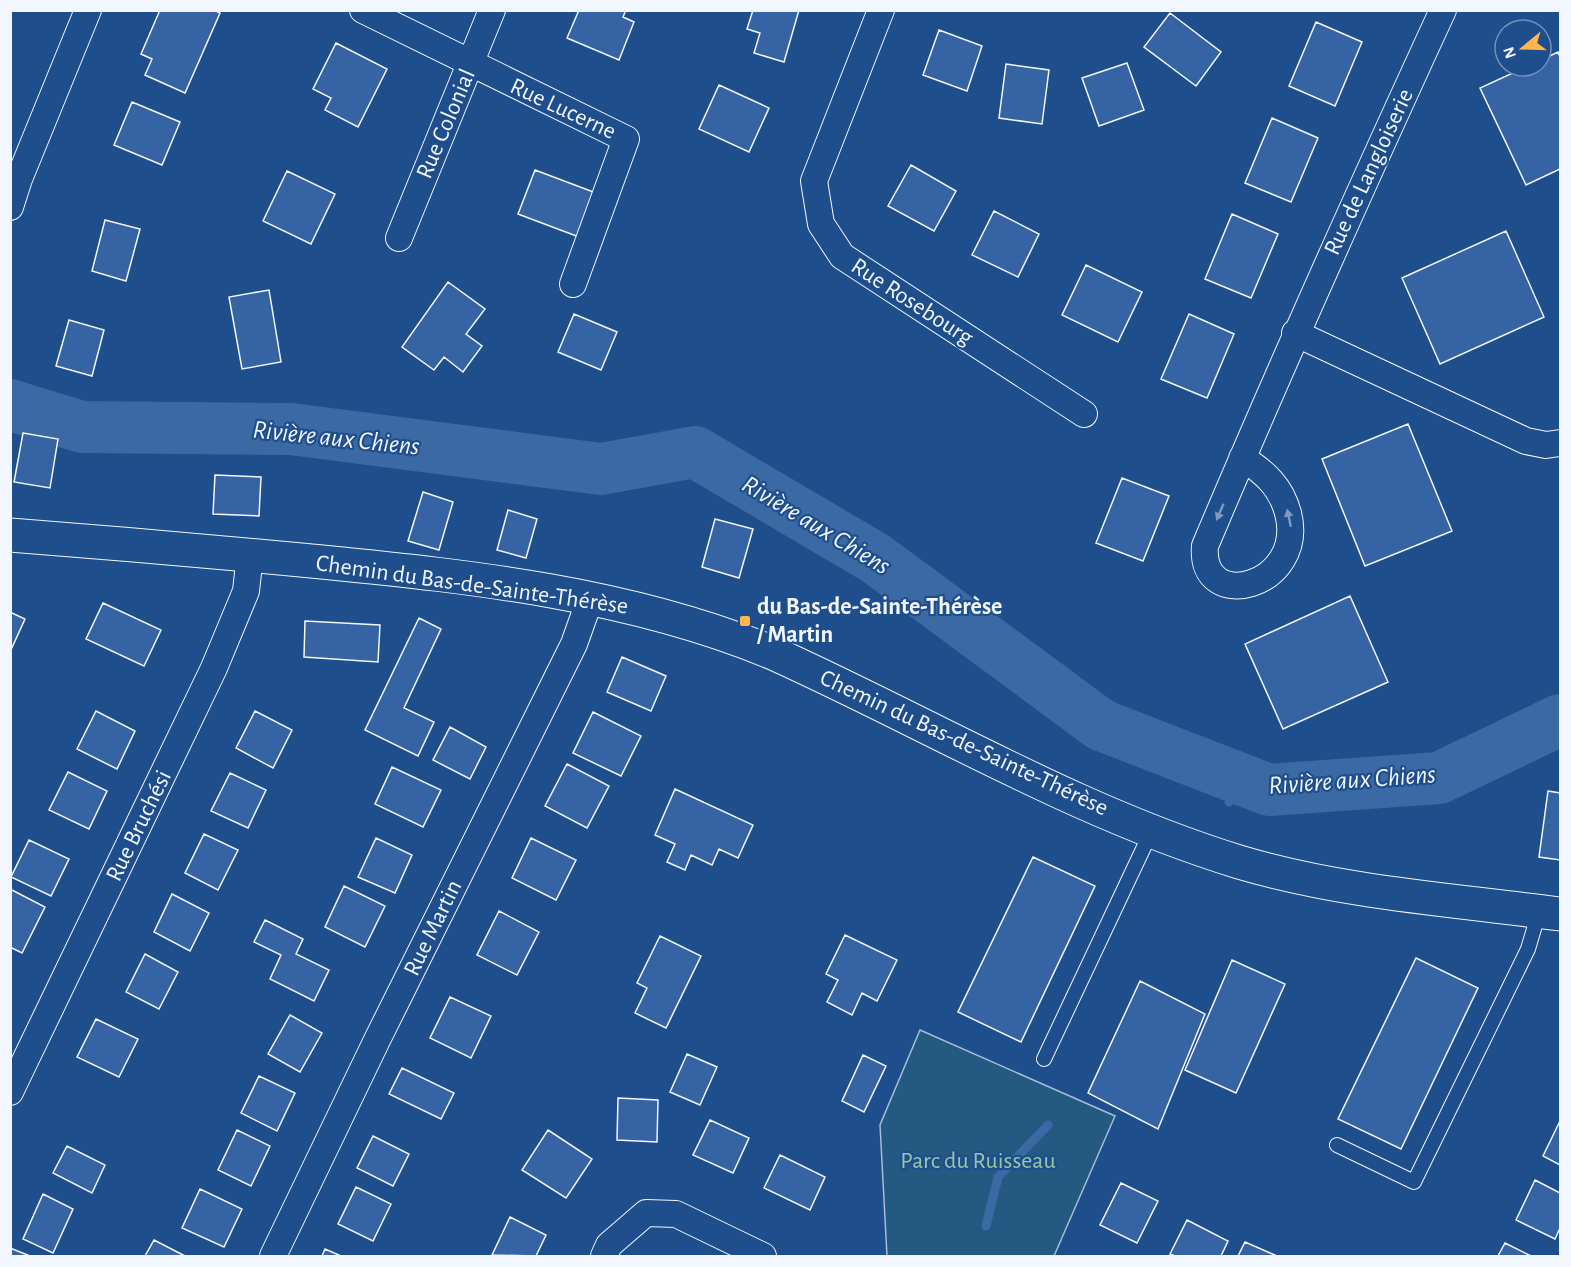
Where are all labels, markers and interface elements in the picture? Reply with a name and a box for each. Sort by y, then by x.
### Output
north arrow [1493,18,1553,78]
text: N [1500,45,1519,60]
street label: Rue Colonial [412,66,480,182]
street label: Rue Lucerne [506,74,620,144]
street label: Rue de Langloiserie [1320,85,1418,259]
street label: Rue Rosebourg [847,254,977,350]
water label: Rivière aux Chiens [251,416,421,460]
water label: Rivière aux Chiens [738,471,894,579]
one-way arrow [1214,503,1224,521]
one-way arrow [1284,509,1293,528]
street label: Chemin du Bas-de-Sainte-Thérèse [314,551,630,619]
place label: du Bas-de-Sainte-Thérèse / Martin [756,595,1002,647]
marker: du Bas-de-Sainte-Thérèse / Martin [738,614,752,628]
street label: Chemin du Bas-de-Sainte-Thérèse [816,666,1112,820]
water label: Rivière aux Chiens [1268,761,1436,799]
street label: Rue Bruchési [102,767,176,885]
street label: Rue Martin [400,876,466,980]
park label: Parc du Ruisseau [900,1149,1056,1173]

